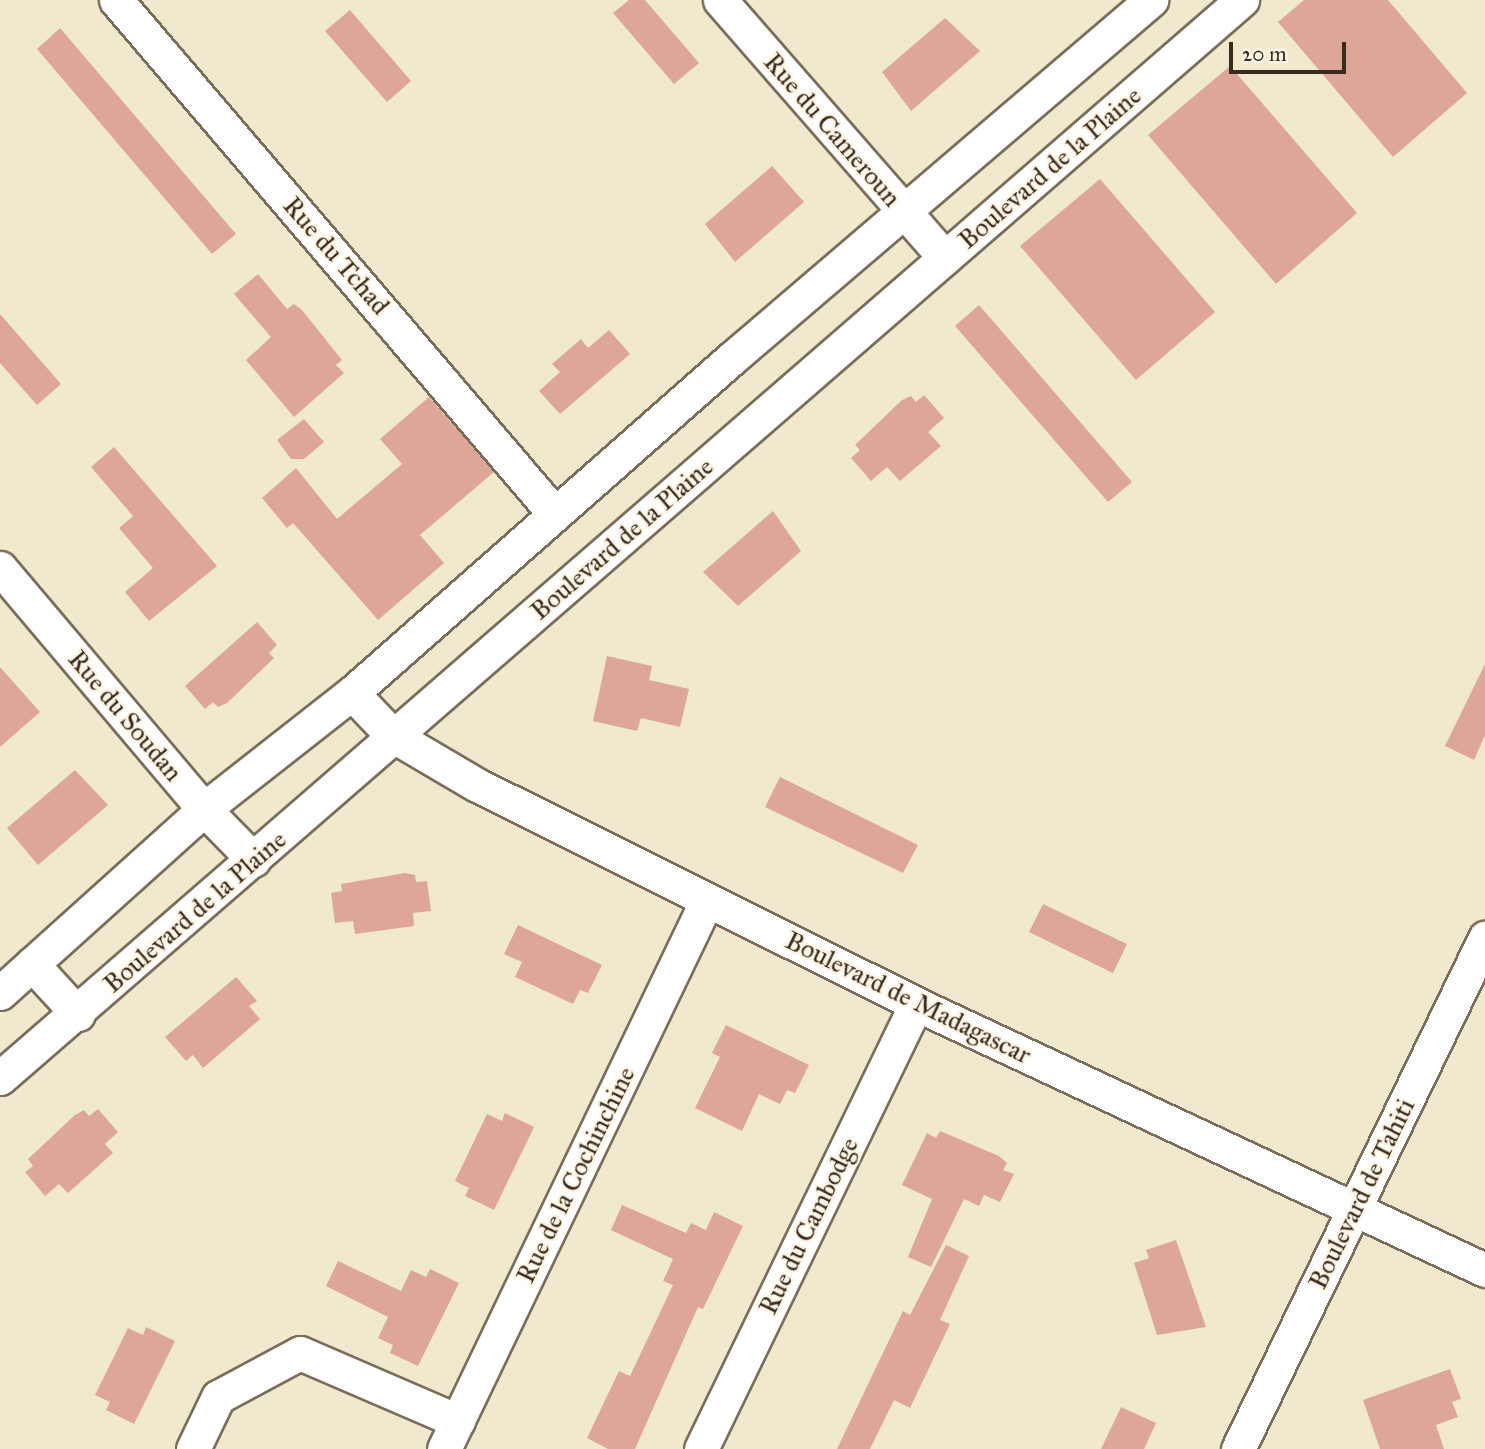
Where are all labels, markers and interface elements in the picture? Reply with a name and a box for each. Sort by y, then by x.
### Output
scale bar [1233,28,1350,72]
text: 20 m [1242,41,1287,67]
street label: Rue du Cameroun [757,47,907,213]
street label: Boulevard de la Plaine [952,80,1148,256]
street label: Rue du Tchad [276,191,396,321]
street label: Boulevard de la Plaine [524,451,720,627]
street label: Rue du Soudan [61,644,189,788]
street label: Boulevard de la Plaine [97,824,293,1000]
street label: Boulevard de Madagascar [780,925,1036,1071]
street label: Rue de la Cochinchine [510,1062,642,1288]
street label: Boulevard de Tahiti [1302,1094,1422,1294]
street label: Rue du Cambodge [753,1132,865,1320]

